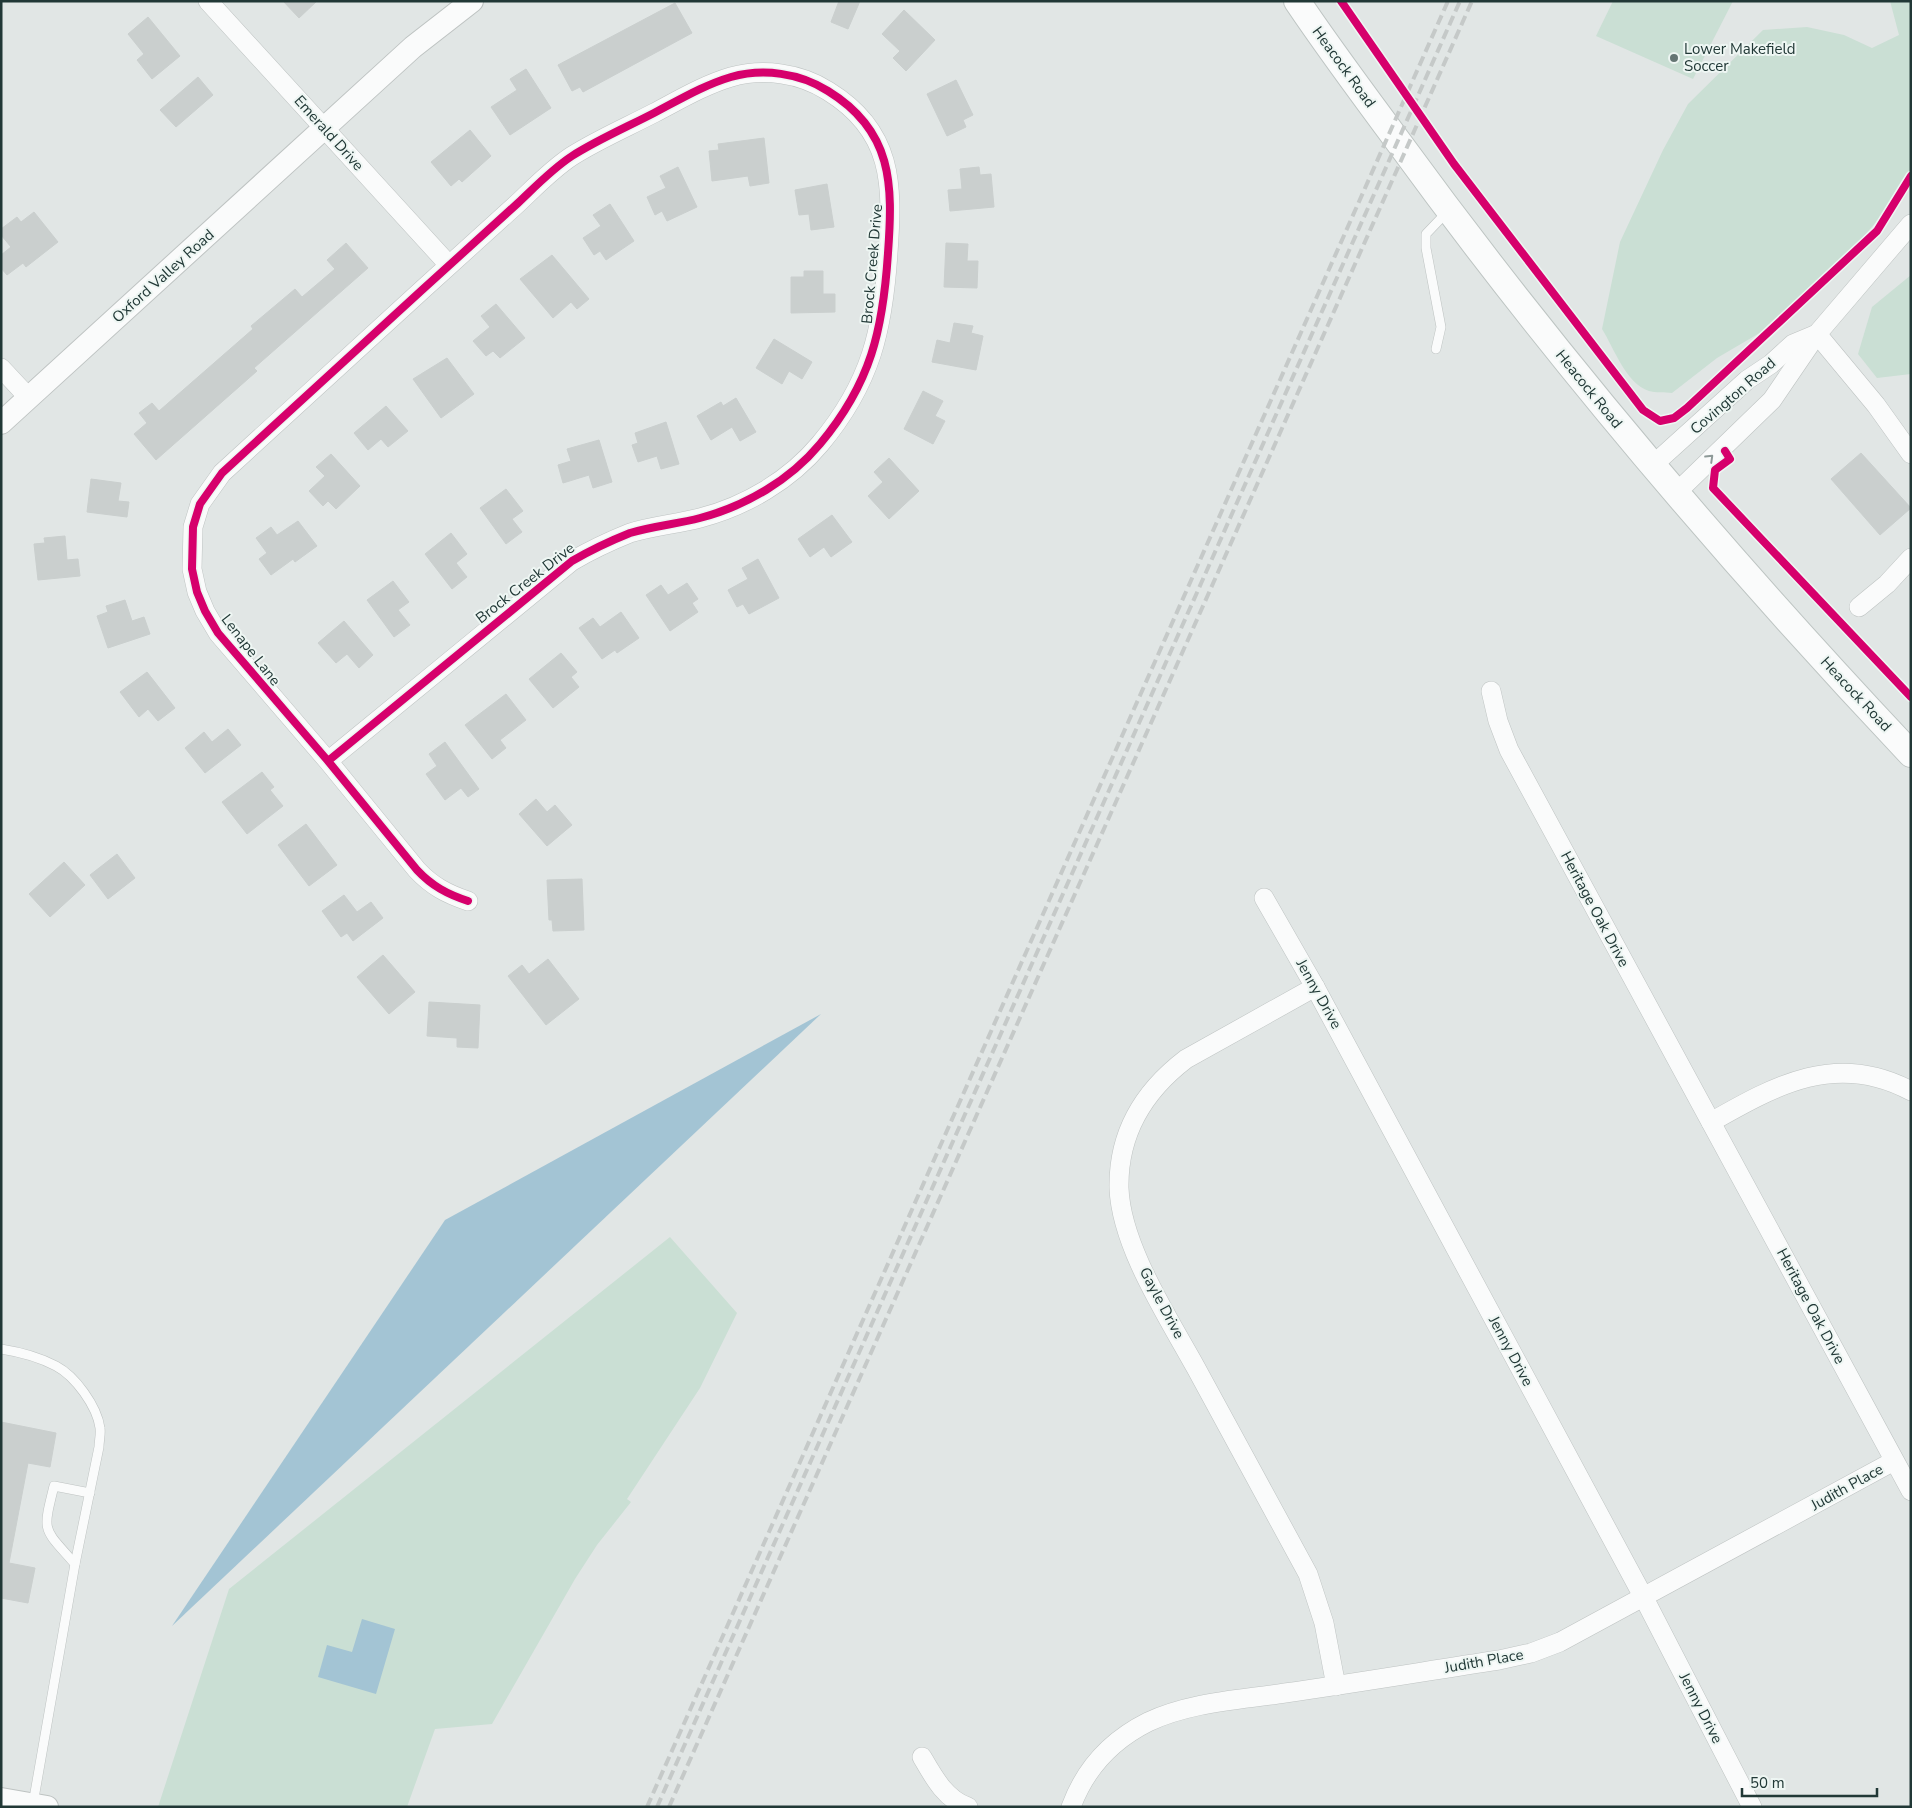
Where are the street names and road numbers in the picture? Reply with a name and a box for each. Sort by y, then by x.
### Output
street label: Heacock Road [1308,22,1380,112]
street label: Emerald Drive [290,91,368,175]
street label: Brock Creek Drive [857,203,887,325]
street label: Oxford Valley Road [108,225,218,327]
street label: Heacock Road [1551,346,1627,432]
street label: Covington Road [1686,353,1780,439]
street label: Brock Creek Drive [471,538,579,628]
street label: Lenape Lane [217,610,285,690]
street label: Heacock Road [1816,652,1896,736]
street label: Heritage Oak Drive [1556,848,1634,970]
street label: Jenny Drive [1291,955,1346,1033]
street label: Heritage Oak Drive [1772,1245,1850,1367]
street label: Gayle Drive [1135,1264,1189,1342]
street label: Jenny Drive [1484,1311,1538,1390]
street label: Judith Place [1806,1459,1887,1516]
street label: Judith Place [1442,1644,1525,1678]
street label: Jenny Drive [1674,1668,1727,1747]

